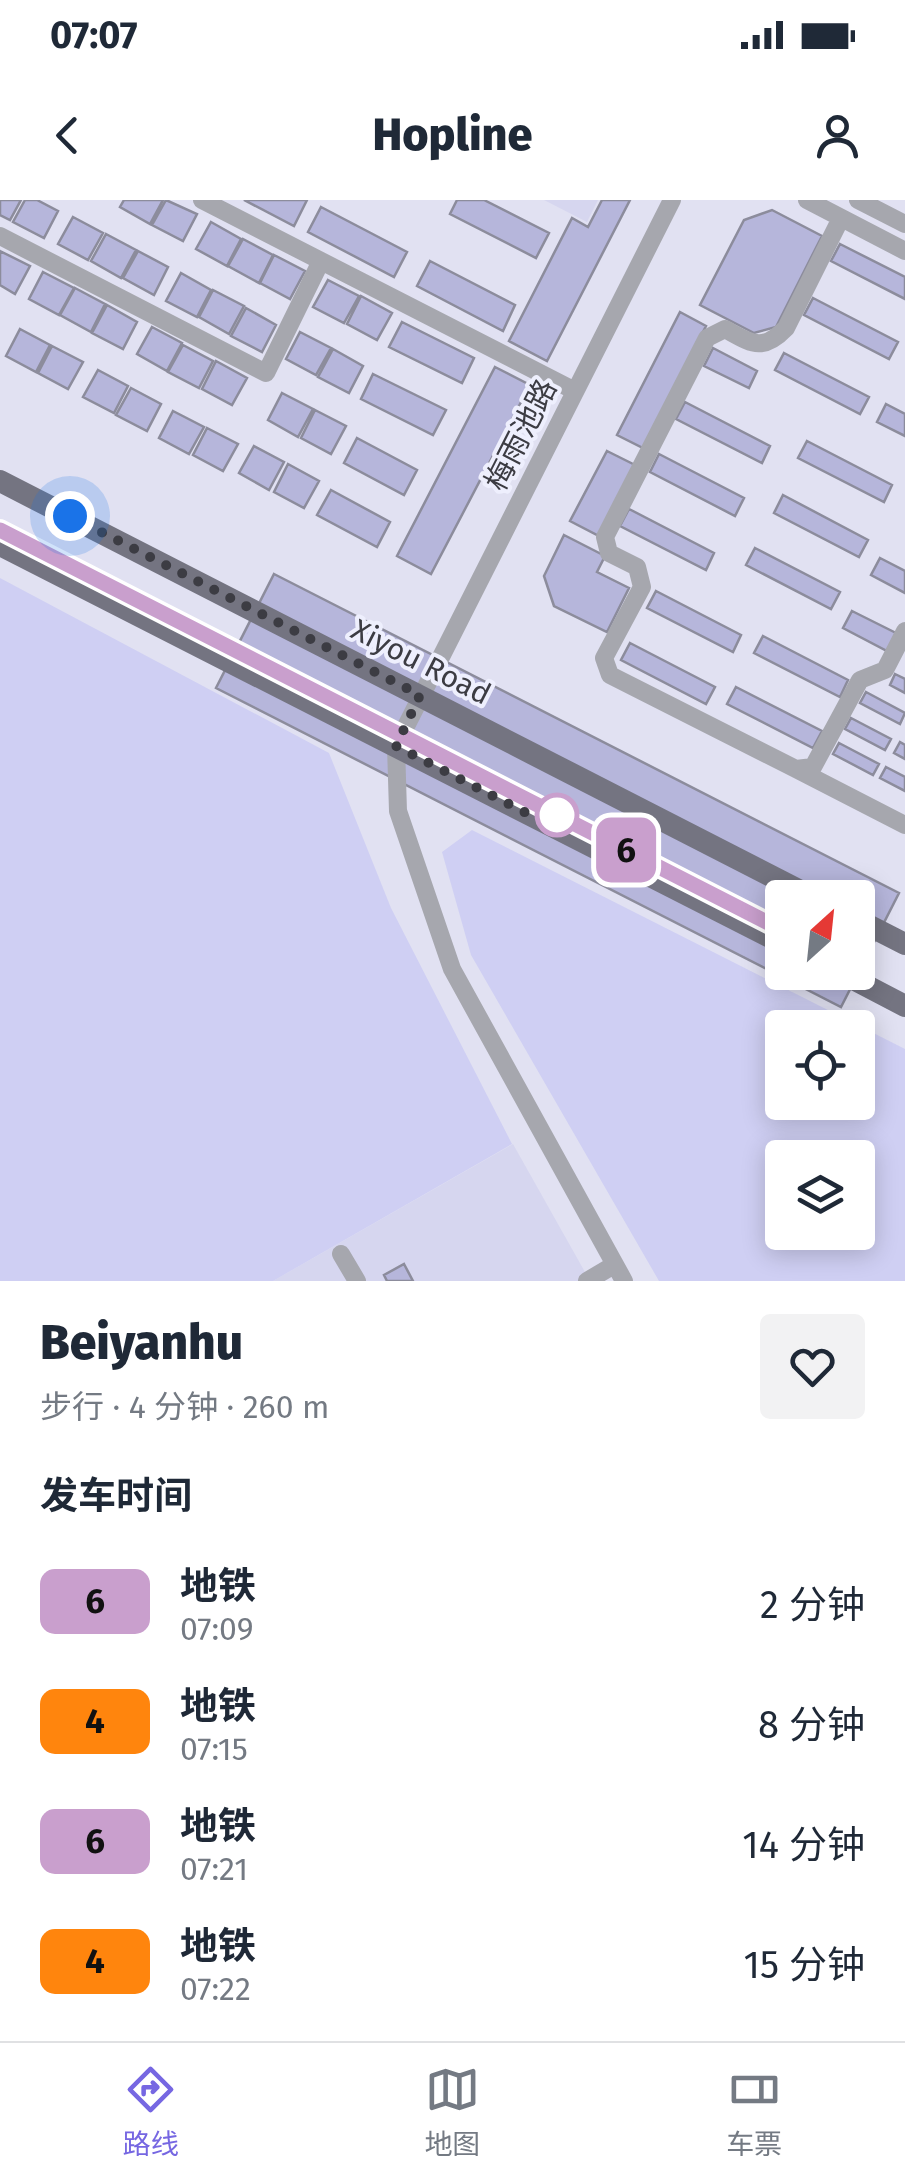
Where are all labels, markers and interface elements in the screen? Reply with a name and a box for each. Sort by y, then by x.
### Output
text: 07:07 [50,12,138,58]
icon: back [40,108,95,163]
text: Hopline [373,108,532,162]
icon: person [810,108,865,163]
street label: 梅雨池路 [478,373,564,497]
your location [45,491,95,541]
street label: Xiyou Road [345,612,497,712]
unlabelled marker [536,794,578,836]
line badge: 6 [594,818,658,882]
text: 6 [616,829,636,871]
north arrow [765,880,875,990]
map controls [765,880,875,1250]
button: locate [765,1010,875,1120]
button: layers [765,1140,875,1250]
text: Beiyanhu [40,1314,243,1372]
button: heart [760,1314,865,1419]
text: 步行 · 4 分钟 · 260 m [40,1388,329,1426]
text: 发车时间 [40,1473,192,1519]
text: 地铁 [180,1563,256,1609]
text: 6 [85,1580,105,1622]
text: 2 分钟 [760,1582,865,1628]
text: 07:09 [180,1610,253,1648]
text: 地铁 [180,1683,256,1729]
text: 4 [85,1700,105,1742]
text: 8 分钟 [758,1702,865,1748]
text: 07:15 [180,1730,248,1768]
text: 地铁 [180,1803,256,1849]
text: 6 [85,1820,105,1862]
text: 14 分钟 [742,1822,865,1868]
text: 07:21 [180,1850,248,1888]
text: 地铁 [180,1923,256,1969]
text: 4 [85,1940,105,1982]
text: 15 分钟 [743,1942,865,1988]
text: 07:22 [180,1970,251,2008]
tab: 路线 [123,2062,179,2162]
tab: 地图 [424,2062,480,2162]
tab: 车票 [726,2062,782,2162]

